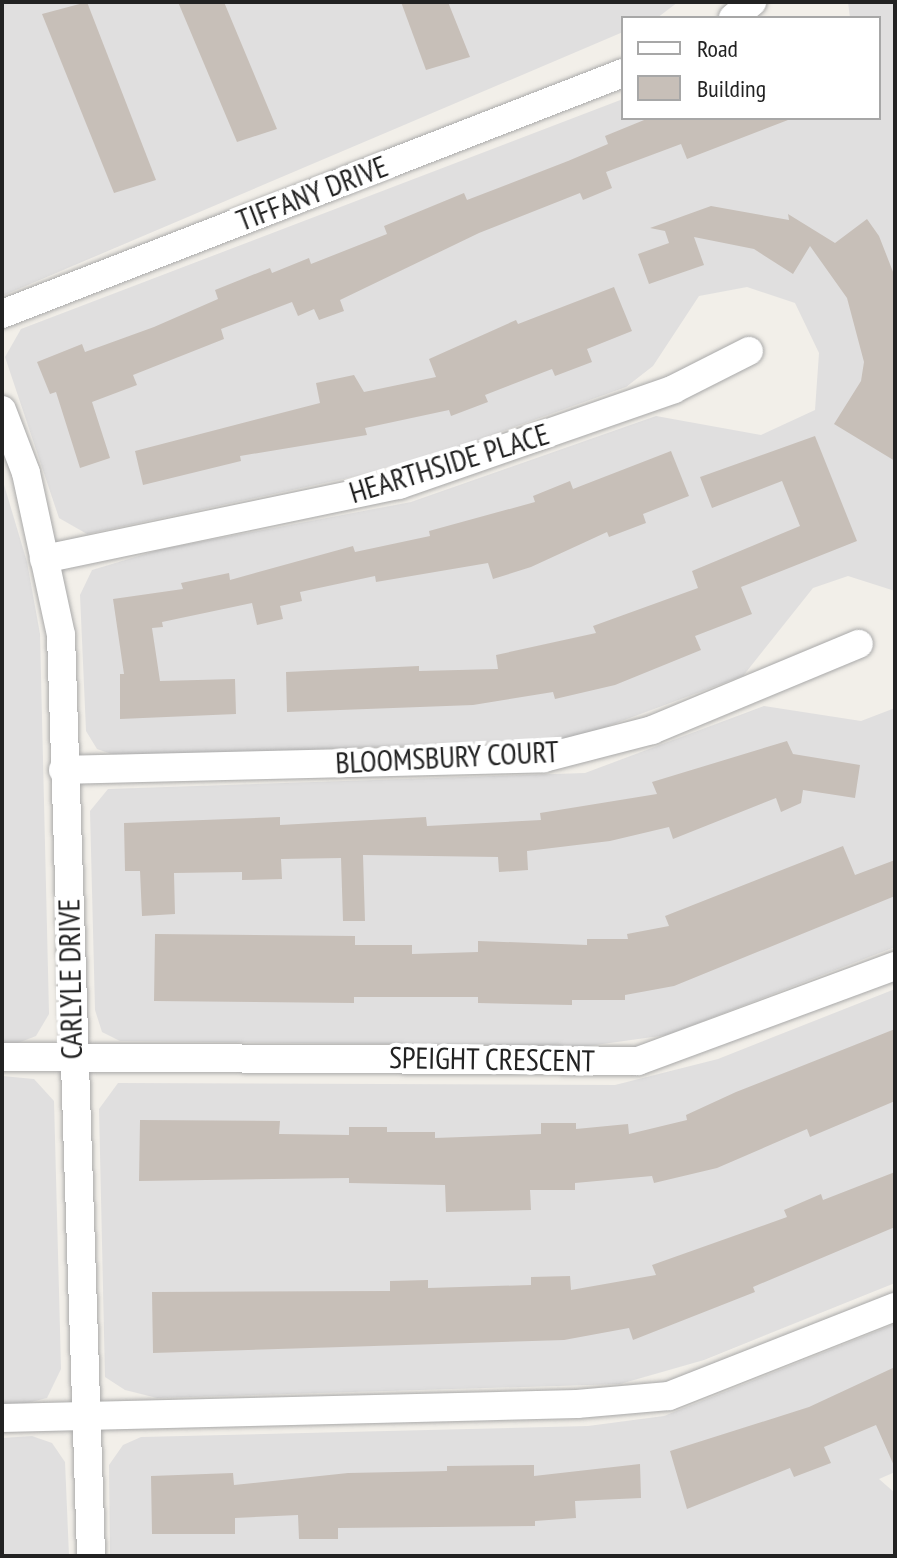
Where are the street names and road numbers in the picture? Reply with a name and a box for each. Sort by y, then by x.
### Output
street label: TIFFANY DRIVE [231,148,393,238]
street label: HEARTHSIDE PLACE [345,416,553,510]
street label: BLOOMSBURY COURT [334,733,560,781]
street label: CARLYLE DRIVE [51,898,89,1060]
street label: SPEIGHT CRESCENT [388,1039,596,1079]

